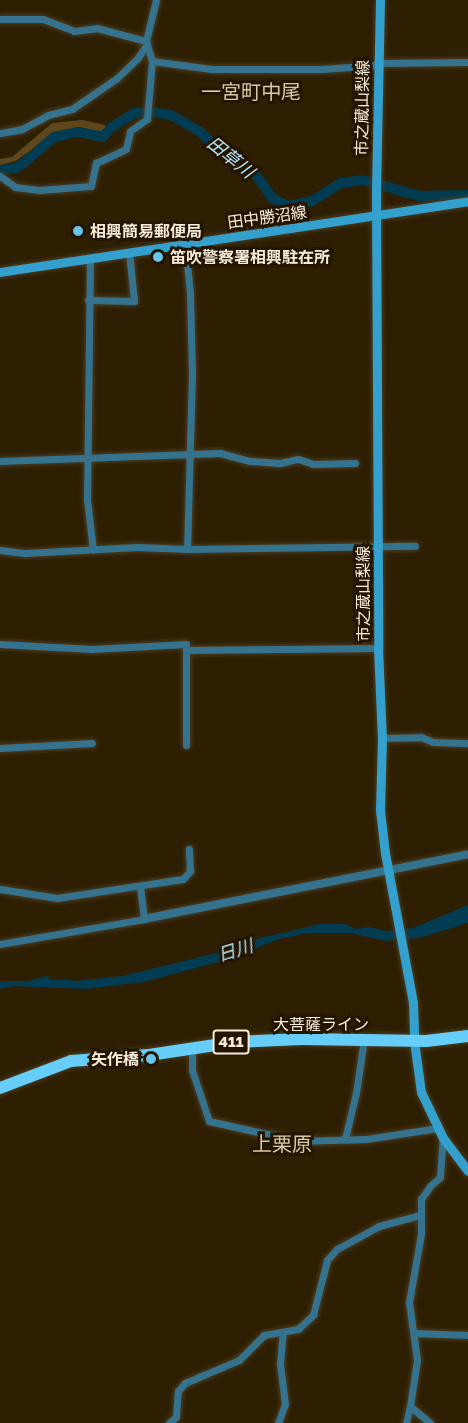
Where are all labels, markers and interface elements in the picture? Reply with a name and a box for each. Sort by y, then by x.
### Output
street label: 市之蔵山梨線 [352,60,372,156]
district label: 一宮町中尾 [201,79,301,103]
water label: 田草川 [203,132,259,182]
street label: 田中勝沼線 [226,202,308,232]
place label: 相興簡易郵便局 [90,221,202,241]
marker: 相興簡易郵便局 [71,224,85,238]
place label: 笛吹警察署相興駐在所 [170,247,330,267]
marker: 笛吹警察署相興駐在所 [151,250,165,264]
street label: 市之蔵山梨線 [353,546,373,642]
water label: 日川 [215,934,255,966]
street label: 大菩薩ライン [273,1014,369,1034]
road number: 411 [212,1030,250,1054]
place label: 矢作橋 [91,1049,139,1069]
marker: 矢作橋 [144,1052,158,1066]
district label: 上栗原 [252,1131,312,1155]

